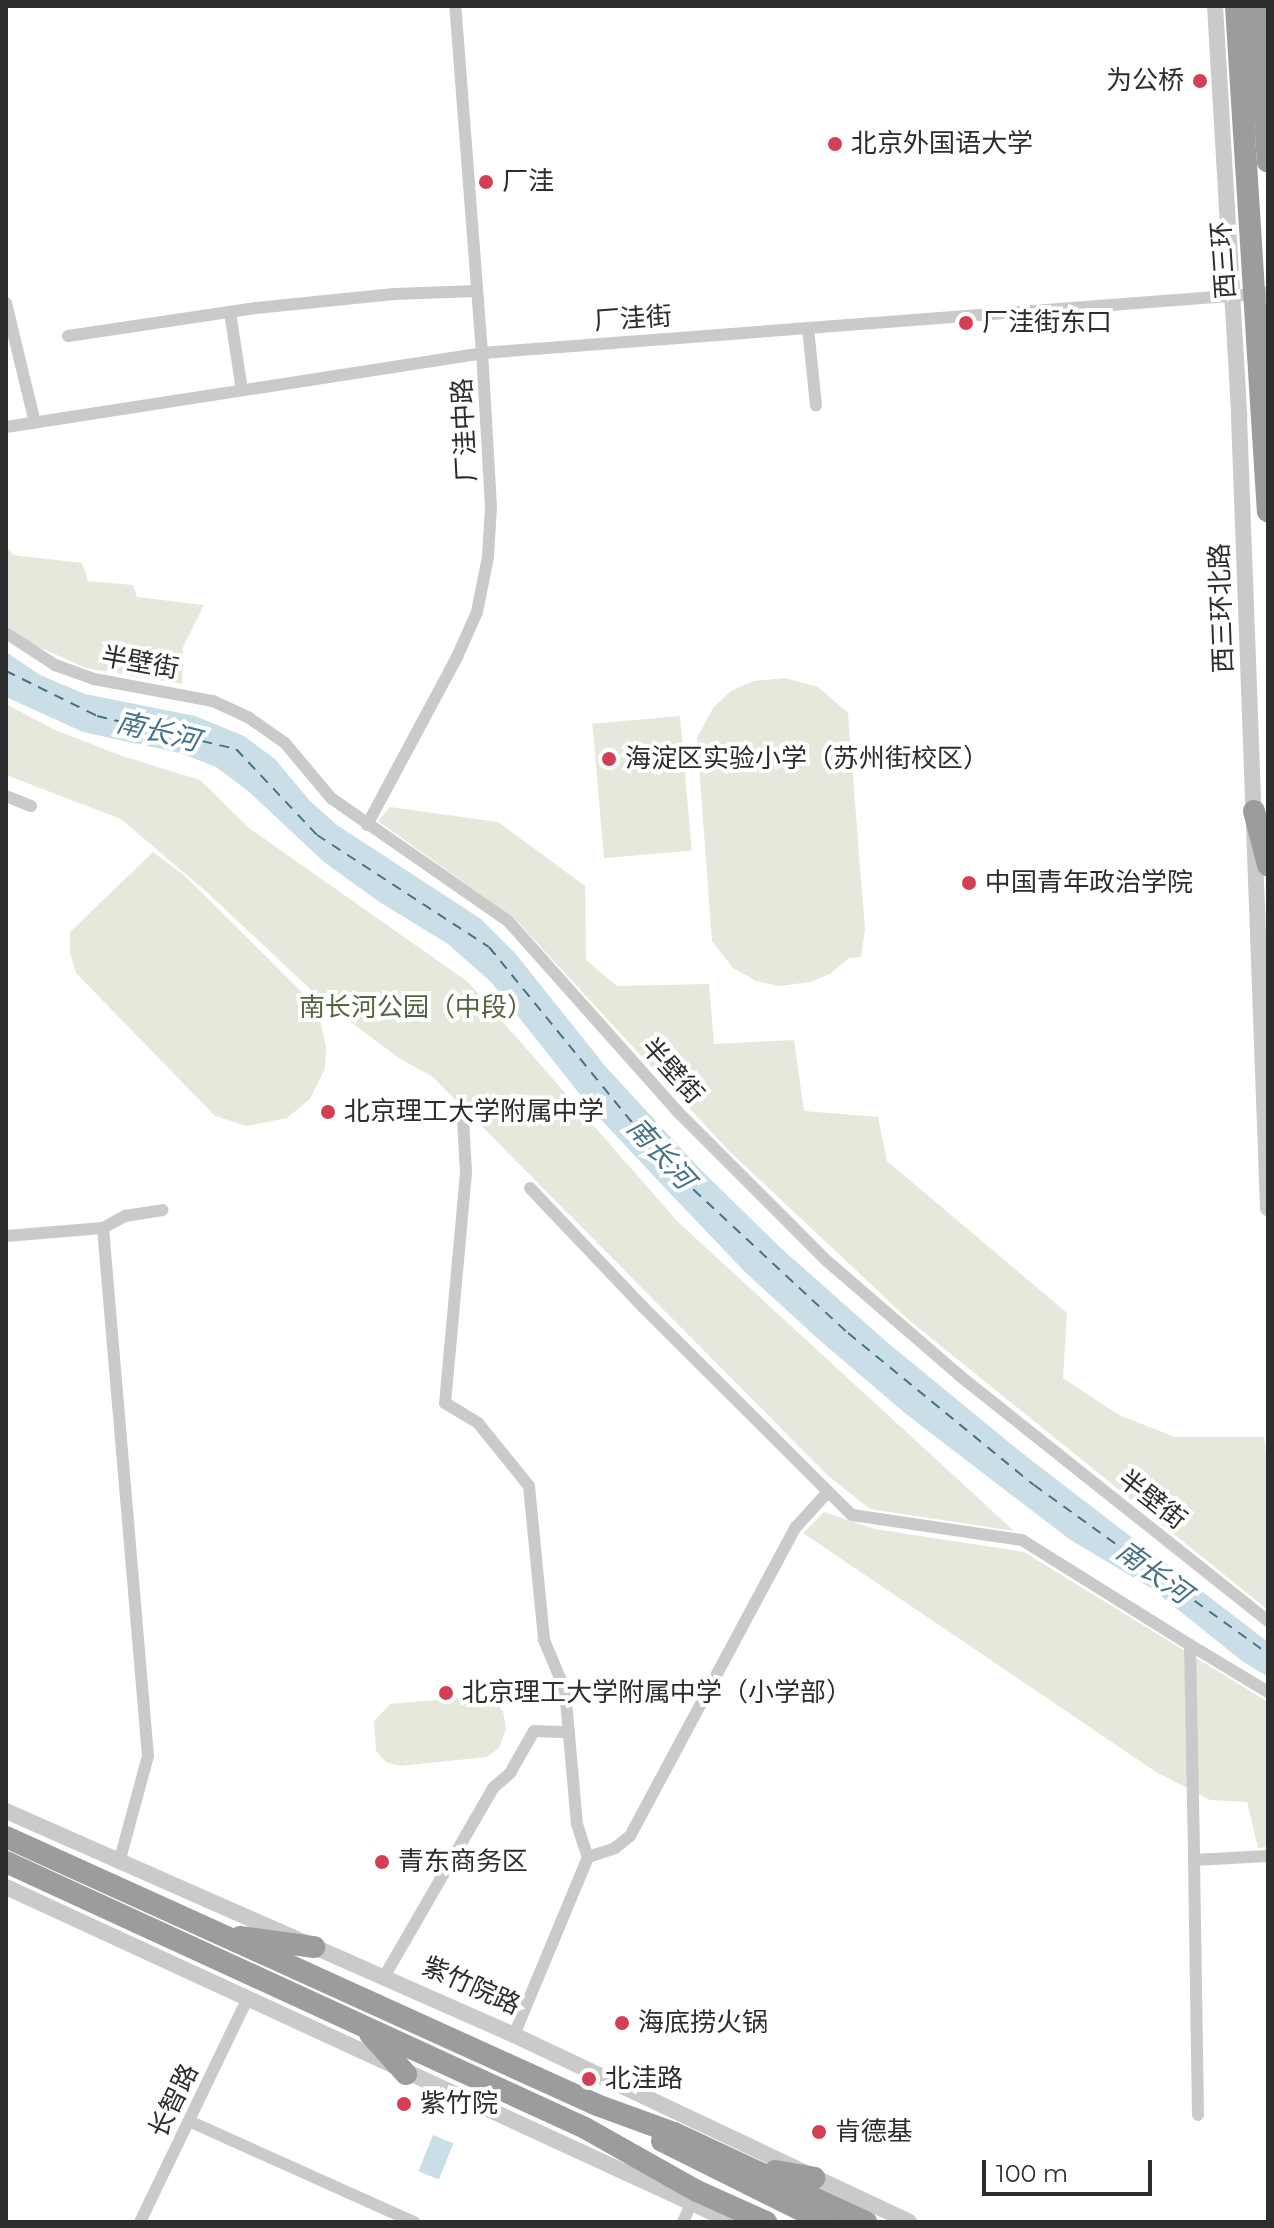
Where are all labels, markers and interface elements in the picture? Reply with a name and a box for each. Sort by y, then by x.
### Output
place label: 为公桥 [1106,65,1184,97]
marker: 为公桥 [1191,72,1209,90]
place label: 北京外国语大学 [851,128,1033,160]
marker: 北京外国语大学 [826,135,844,153]
place label: 厂洼 [502,166,554,198]
marker: 厂洼 [477,173,495,191]
street label: 西三环 [1206,220,1242,300]
street label: 厂洼街 [593,301,673,337]
place label: 厂洼街东口 [982,307,1112,339]
marker: 厂洼街东口 [957,314,975,332]
street label: 厂洼中路 [447,377,483,483]
street label: 西三环北路 [1204,542,1240,674]
street label: 半壁街 [99,641,181,685]
water label: 南长河 [113,705,203,757]
place label: 海淀区实验小学（苏州街校区） [625,743,989,775]
marker: 海淀区实验小学（苏州街校区） [600,750,618,768]
place label: 中国青年政治学院 [985,867,1193,899]
marker: 中国青年政治学院 [960,874,978,892]
park label: 南长河公园（中段） [299,992,533,1024]
street label: 半壁街 [634,1032,710,1110]
place label: 北京理工大学附属中学 [344,1096,604,1128]
marker: 北京理工大学附属中学 [319,1103,337,1121]
water label: 南长河 [620,1111,702,1195]
street label: 半壁街 [1112,1464,1192,1536]
water label: 南长河 [1110,1534,1198,1610]
place label: 北京理工大学附属中学（小学部） [462,1677,852,1709]
marker: 北京理工大学附属中学（小学部） [437,1684,455,1702]
place label: 青东商务区 [398,1846,528,1878]
marker: 青东商务区 [373,1853,391,1871]
street label: 紫竹院路 [417,1951,525,2021]
place label: 海底捞火锅 [638,2007,768,2039]
marker: 海底捞火锅 [613,2014,631,2032]
street label: 长智路 [143,2059,205,2143]
place label: 北洼路 [605,2063,683,2095]
marker: 北洼路 [580,2070,598,2088]
place label: 紫竹院 [420,2088,498,2120]
marker: 紫竹院 [395,2095,413,2113]
place label: 肯德基 [835,2116,913,2148]
marker: 肯德基 [810,2123,828,2141]
scale bar [986,2144,1156,2194]
text: 100 m [996,2159,1068,2188]

